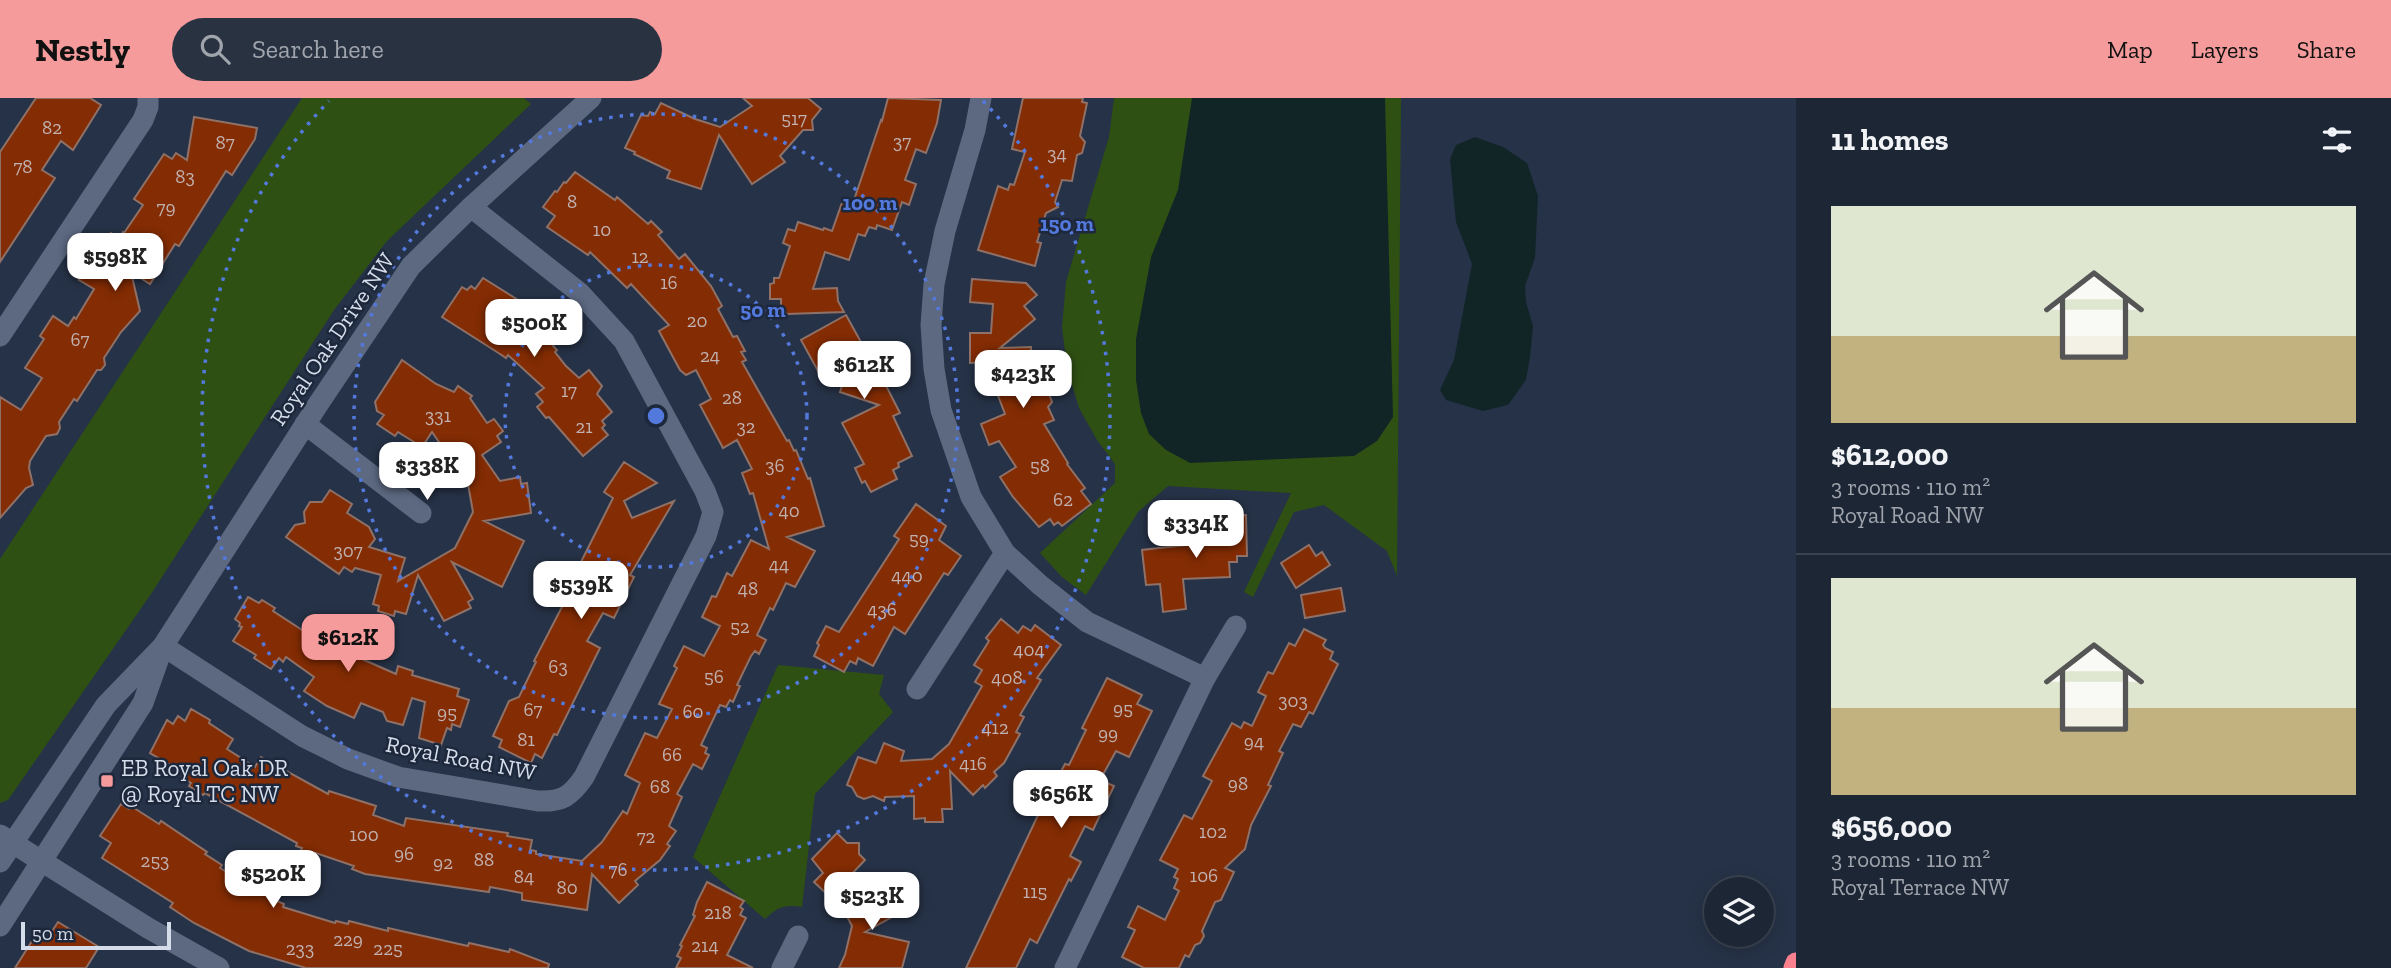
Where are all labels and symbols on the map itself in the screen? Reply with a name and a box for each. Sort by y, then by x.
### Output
house number: 517 [781,107,807,130]
house number: 82 [42,116,62,139]
house number: 37 [893,130,911,153]
house number: 87 [215,131,235,154]
house number: 34 [1047,142,1067,165]
house number: 78 [13,155,33,178]
house number: 83 [175,165,195,188]
house number: 8 [567,190,577,213]
text: 100 m [843,190,898,215]
house number: 79 [156,196,176,219]
text: 150 m [1040,211,1095,236]
house number: 10 [593,218,611,241]
pin: $598K [66,234,164,293]
house number: 12 [631,245,649,268]
street label: Royal Oak Drive NW [264,247,400,431]
house number: 16 [660,271,678,294]
text: 50 m [740,297,786,322]
pin: $500K [485,300,583,359]
house number: 20 [687,309,707,332]
house number: 67 [70,328,90,351]
pin: $612K [815,342,913,401]
house number: 24 [700,344,720,367]
pin: $423K [974,350,1072,410]
house number: 17 [561,379,577,402]
house number: 28 [722,386,742,409]
house number: 331 [425,404,451,427]
centre of rings [644,404,668,428]
house number: 21 [575,415,593,438]
house number: 32 [736,415,756,438]
pin: $338K [378,442,476,502]
house number: 36 [765,454,785,477]
house number: 58 [1030,454,1050,477]
house number: 62 [1053,488,1073,511]
house number: 40 [778,499,800,522]
pin: $334K [1147,500,1245,560]
house number: 59 [909,527,929,550]
house number: 307 [333,539,363,562]
house number: 44 [769,553,789,576]
pin: $539K [532,561,630,621]
house number: 440 [891,564,923,587]
house number: 48 [738,577,758,600]
house number: 436 [867,598,897,621]
pin: $612K [299,614,397,674]
house number: 52 [730,615,750,638]
house number: 404 [1013,638,1045,661]
house number: 63 [548,655,568,678]
house number: 56 [704,665,724,688]
house number: 408 [991,666,1023,689]
house number: 303 [1278,689,1308,712]
house number: 95 [1113,697,1133,720]
house number: 67 [523,698,543,721]
house number: 60 [682,700,704,723]
house number: 95 [437,701,457,724]
house number: 412 [981,716,1009,739]
house number: 99 [1098,722,1118,745]
house number: 81 [517,728,535,751]
street label: Royal Road NW [383,730,539,786]
house number: 94 [1244,730,1264,753]
house number: 66 [662,743,682,766]
house number: 416 [959,752,987,775]
place label: EB Royal Oak DR @ Royal TC NW [121,754,288,808]
pin: $656K [1012,770,1110,830]
house number: 98 [1228,772,1248,795]
marker: EB Royal Oak DR @ Royal TC NW [99,773,115,789]
house number: 68 [650,775,670,798]
house number: 102 [1199,820,1227,843]
house number: 100 [349,823,379,846]
house number: 72 [637,825,655,848]
house number: 96 [394,842,414,865]
house number: 88 [474,848,494,871]
house number: 253 [141,849,169,872]
pin: $520K [224,850,322,910]
house number: 92 [433,851,453,874]
house number: 76 [608,858,628,881]
house number: 106 [1190,864,1218,887]
house number: 84 [514,865,534,888]
pin: $523K [823,872,921,932]
house number: 80 [556,876,578,899]
house number: 115 [1023,880,1047,903]
house number: 218 [704,901,732,924]
scale bar [21,919,172,951]
house number: 229 [333,928,363,951]
house number: 214 [691,934,719,957]
house number: 233 [286,937,314,960]
house number: 225 [373,937,403,960]

